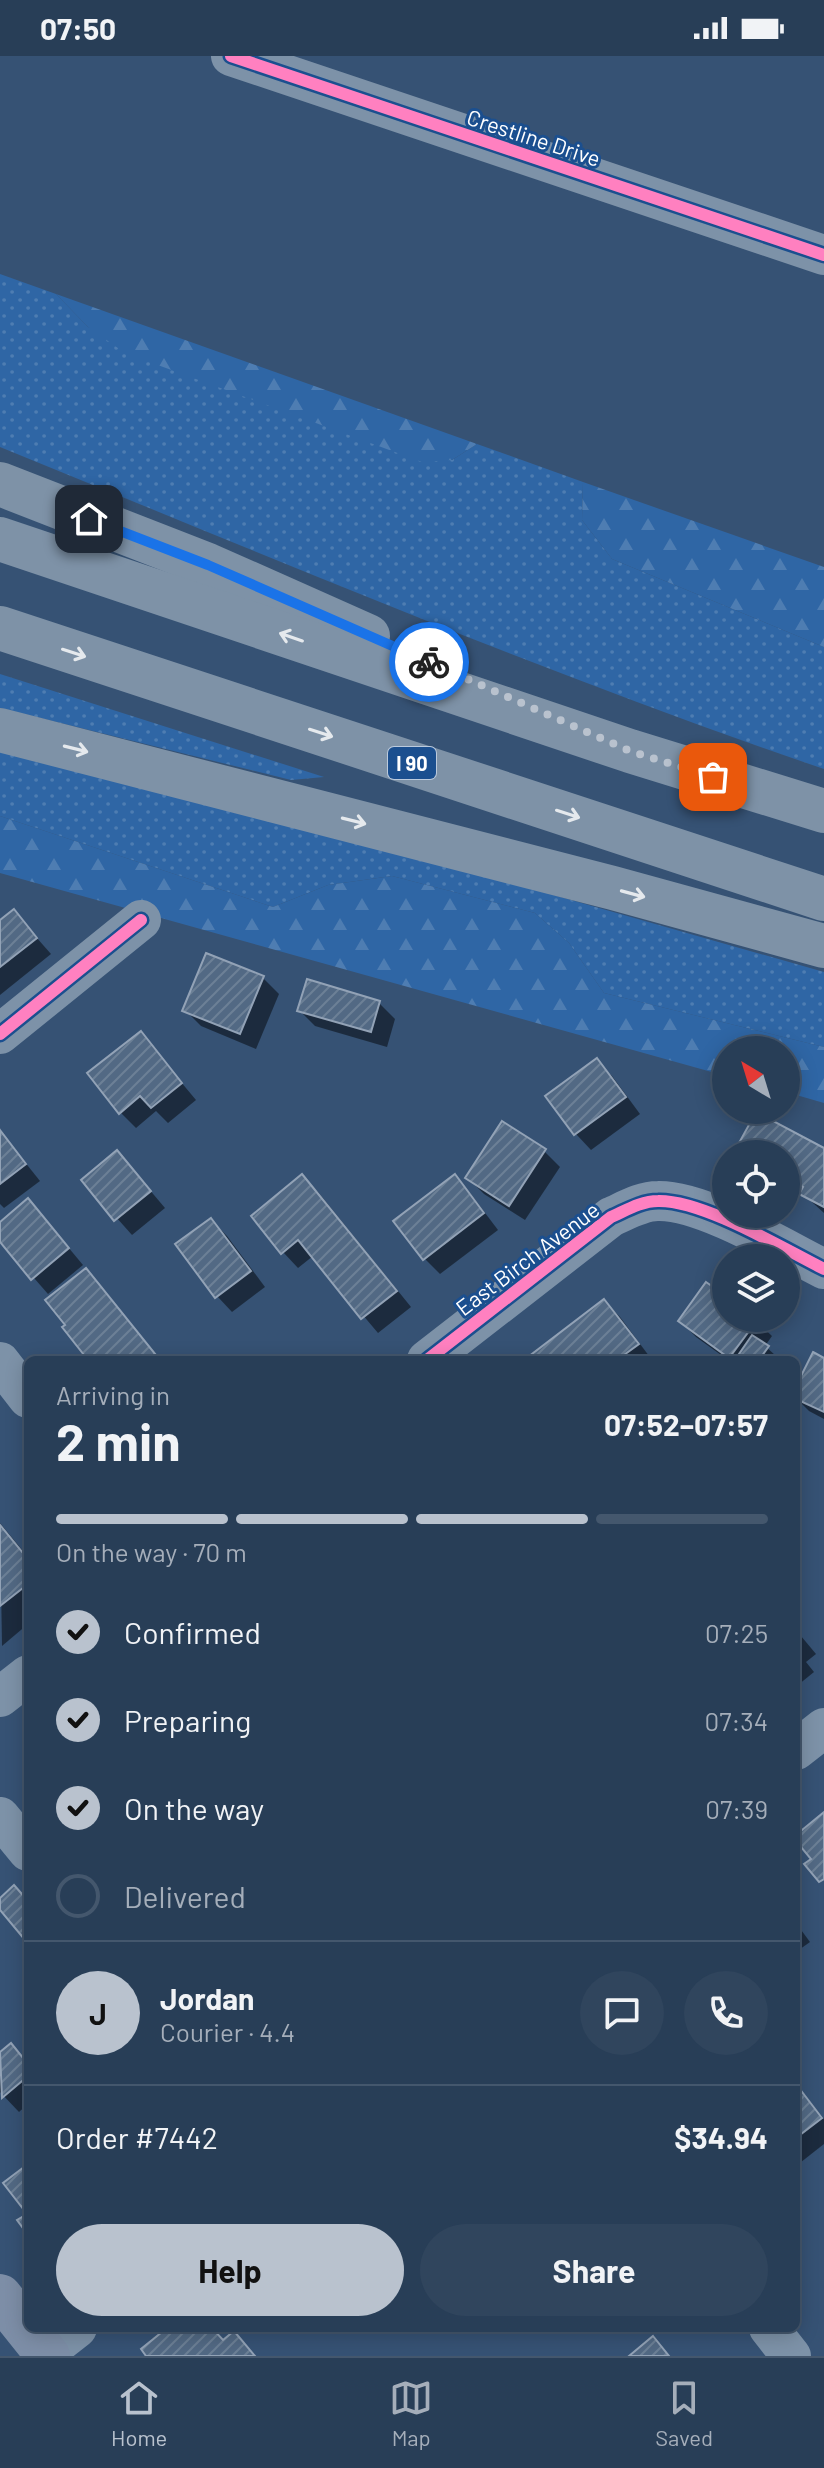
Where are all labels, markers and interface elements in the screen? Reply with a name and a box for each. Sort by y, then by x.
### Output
text: 07:50 [40,10,116,46]
street label: Crestline Drive [464,103,604,171]
pin [55,485,123,553]
icon: home [67,497,111,541]
courier [389,622,469,702]
one-way arrow [279,628,304,643]
icon: bike [407,640,451,684]
one-way arrow [61,647,86,662]
one-way arrow [309,727,334,742]
one-way arrow [62,743,88,758]
pin [679,743,747,811]
road number: I 90 [388,747,436,779]
icon: bag [691,755,735,799]
one-way arrow [556,808,581,823]
one-way arrow [341,815,367,830]
one-way arrow [620,887,646,902]
north arrow [712,1036,800,1124]
map controls [712,1036,800,1332]
button: locate [712,1140,800,1228]
street label: East Birch Avenue [450,1196,604,1320]
button: layers [712,1244,800,1332]
text: Arriving in [56,1379,170,1410]
text: 07:52–07:57 [604,1406,768,1442]
text: 2 min [56,1409,181,1471]
text: On the way · 70 m [56,1536,247,1567]
icon: check [56,1610,100,1654]
text: Confirmed [124,1614,261,1650]
text: 07:25 [705,1617,768,1648]
icon: check [56,1698,100,1742]
text: Preparing [124,1702,251,1738]
text: 07:34 [704,1705,768,1736]
icon: check [56,1786,100,1830]
text: On the way [124,1790,264,1826]
text: 07:39 [705,1793,768,1824]
text: Delivered [124,1878,246,1914]
button: chat [580,1971,664,2055]
button: phone [684,1971,768,2055]
text: Jordan [160,1980,255,2016]
text: J [89,1995,107,2031]
text: Courier · 4.4 [160,2016,295,2047]
text: Order #7442 [56,2119,218,2155]
text: $34.94 [674,2119,768,2155]
button: Help [56,2224,404,2316]
button: Share [420,2224,768,2316]
tab: Home [111,2376,167,2450]
tab: Map [389,2376,433,2450]
tab: Saved [655,2376,713,2450]

